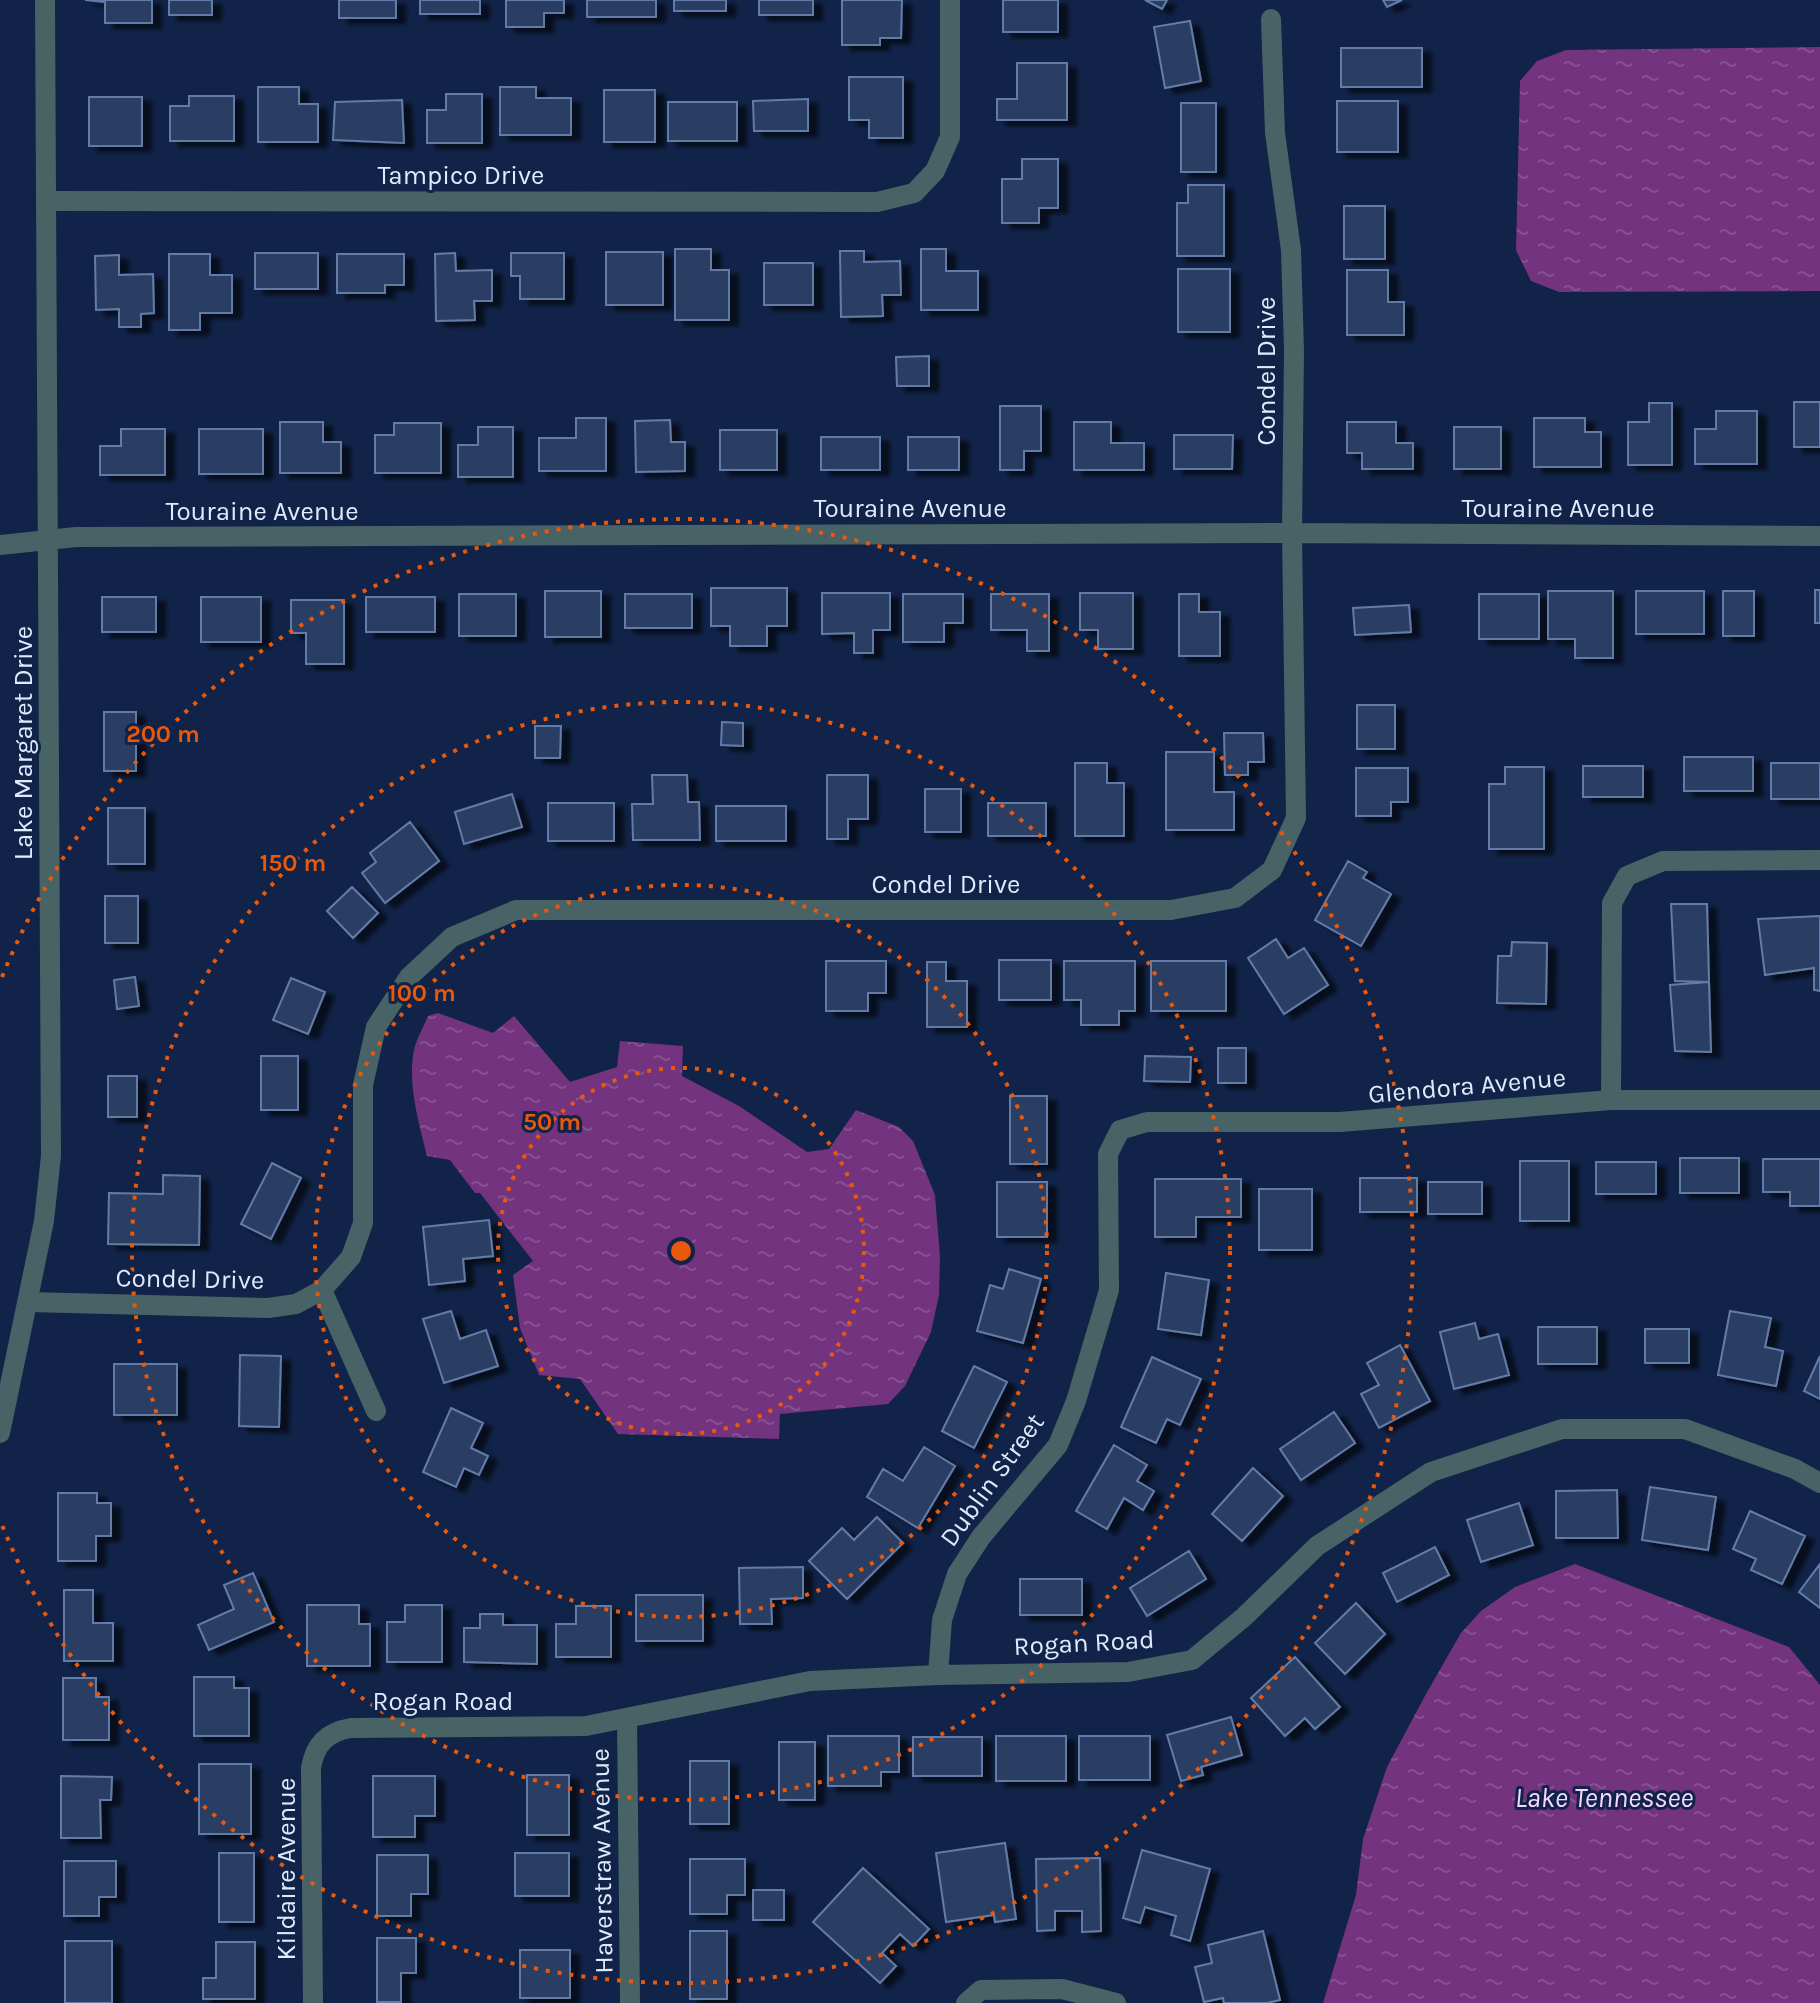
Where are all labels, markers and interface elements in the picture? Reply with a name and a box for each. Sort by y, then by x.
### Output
street label: Tampico Drive [378,160,544,191]
street label: Condel Drive [1251,297,1282,445]
street label: Touraine Avenue [813,493,1007,524]
street label: Touraine Avenue [1461,493,1655,524]
street label: Touraine Avenue [165,496,359,527]
street label: Lake Margaret Drive [8,626,39,860]
text: 200 m [126,720,200,748]
text: 150 m [260,849,326,877]
street label: Condel Drive [872,869,1020,900]
text: 100 m [388,979,456,1007]
street label: Glendora Avenue [1367,1062,1567,1110]
text: 50 m [523,1108,581,1136]
centre of rings [667,1237,695,1265]
street label: Condel Drive [115,1262,265,1296]
street label: Dublin Street [933,1407,1051,1552]
street label: Rogan Road [1013,1624,1155,1662]
street label: Rogan Road [373,1686,513,1717]
street label: Haverstraw Avenue [585,1748,619,1974]
street label: Kildaire Avenue [271,1778,302,1960]
water label: Lake Tennessee [1515,1781,1693,1814]

